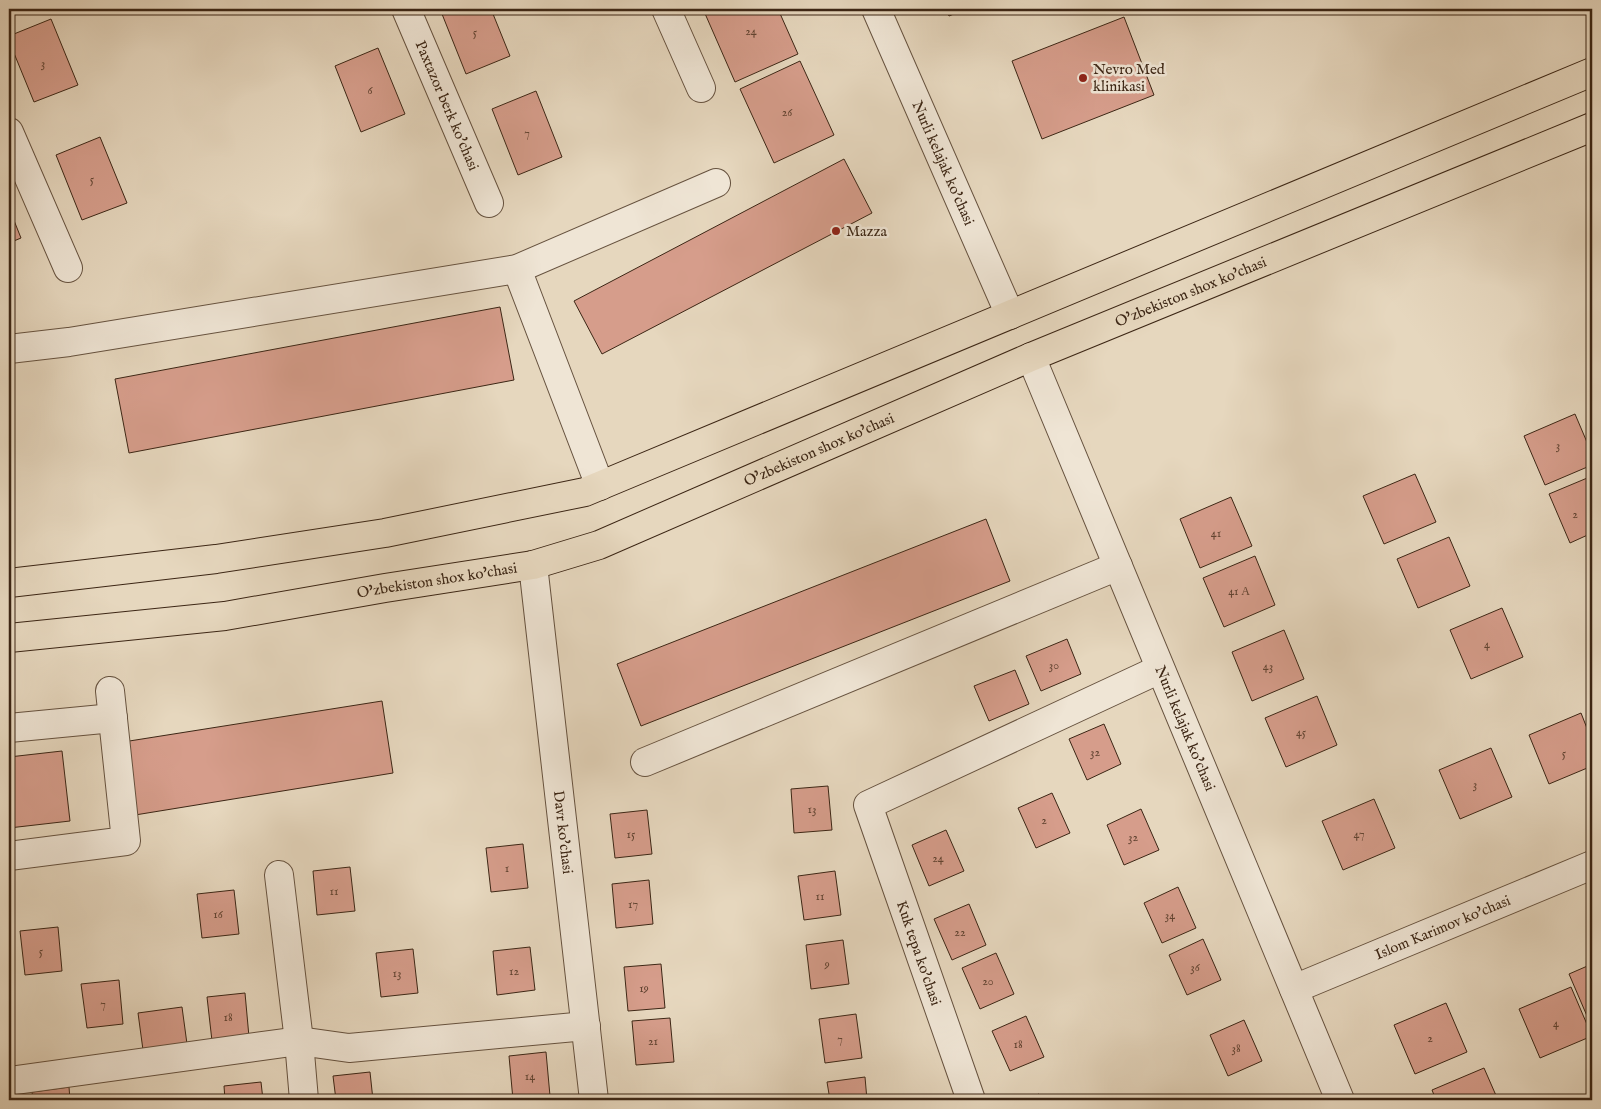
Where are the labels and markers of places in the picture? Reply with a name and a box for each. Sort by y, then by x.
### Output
place label: Nevro Med klinikasi [1093,60,1166,96]
marker: Nevro Med klinikasi [1077,72,1089,84]
place label: Mazza [846,222,887,241]
marker: Mazza [830,225,842,237]

